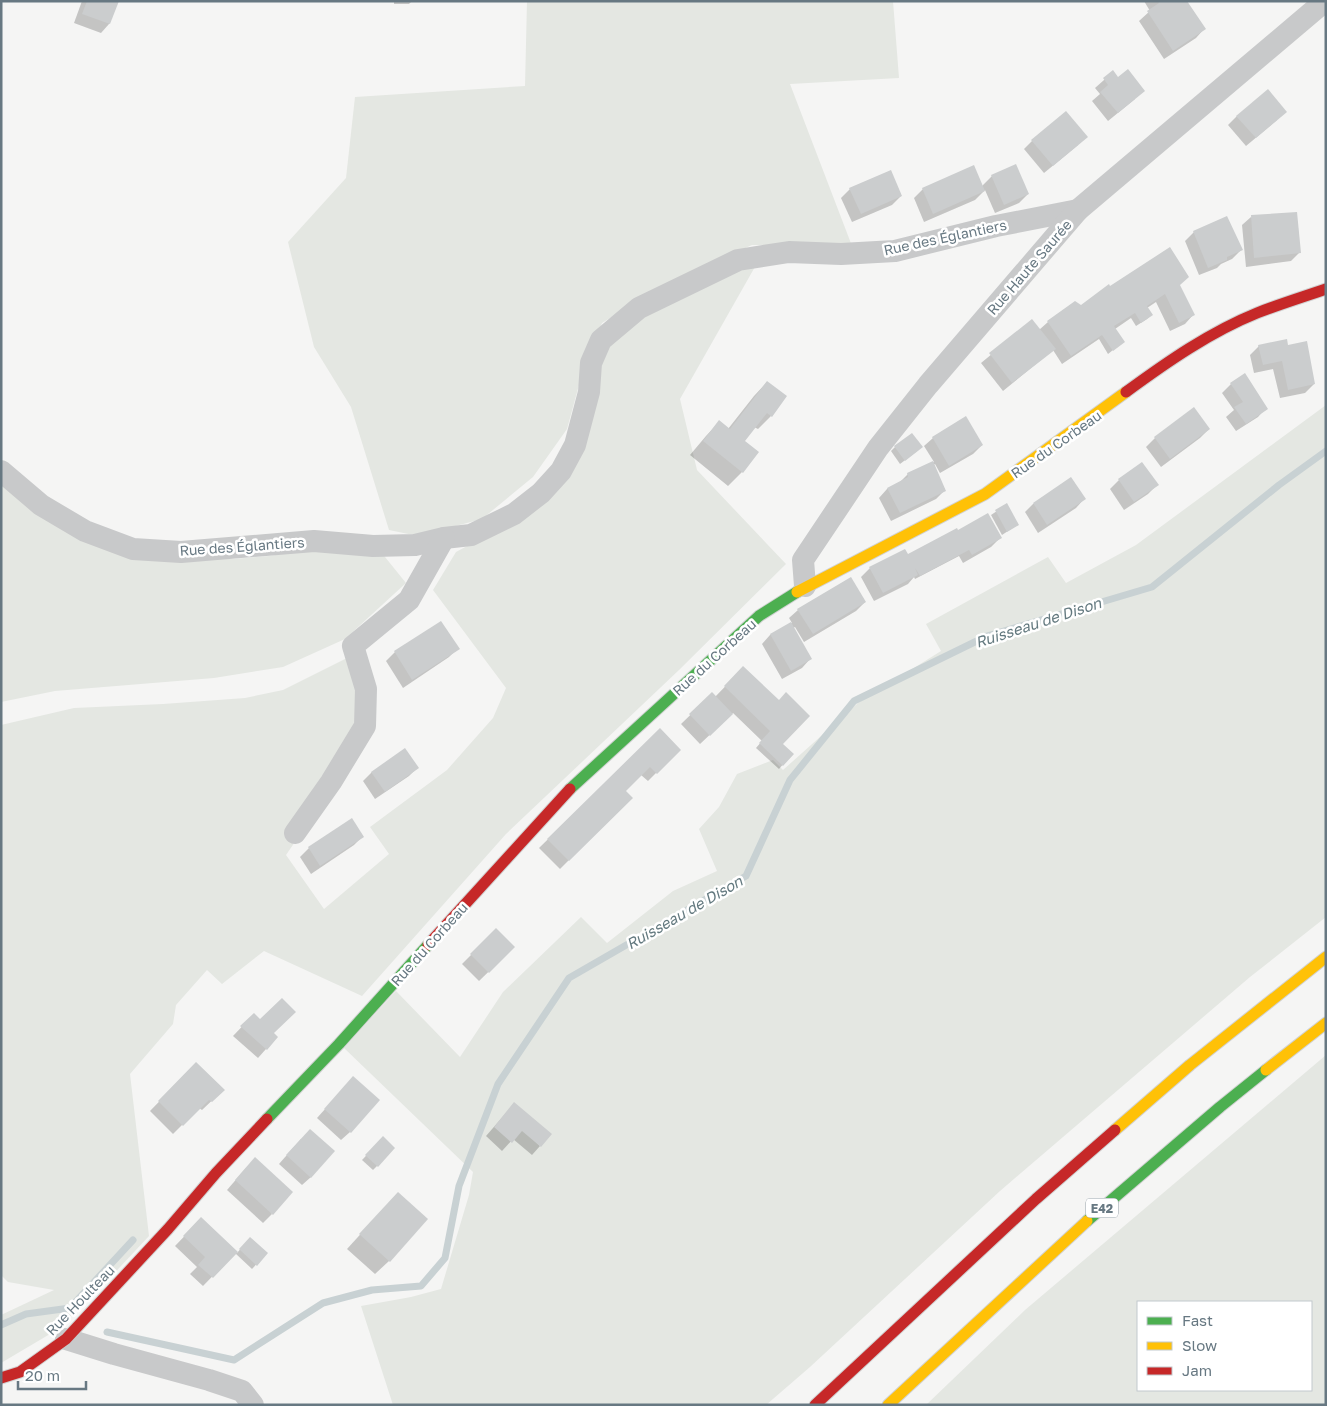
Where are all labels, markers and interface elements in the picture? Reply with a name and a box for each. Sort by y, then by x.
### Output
street label: Rue des Églantiers [882,216,1008,258]
street label: Rue Haute Saurée [983,216,1075,318]
street label: Rue du Corbeau [1008,407,1104,481]
street label: Rue des Églantiers [179,533,305,559]
water label: Ruisseau de Dison [973,593,1104,651]
street label: Rue du Corbeau [669,615,759,699]
water label: Ruisseau de Dison [623,871,746,953]
street label: Rue du Corbeau [387,899,471,989]
road number: E42 [1086,1198,1118,1218]
street label: Rue Houlteau [42,1261,118,1339]
legend [1137,1301,1312,1391]
text: Fast [1182,1311,1213,1329]
text: Slow [1182,1336,1217,1354]
scale bar [18,1358,85,1390]
text: Jam [1182,1361,1212,1379]
text: 20 m [25,1366,60,1384]

